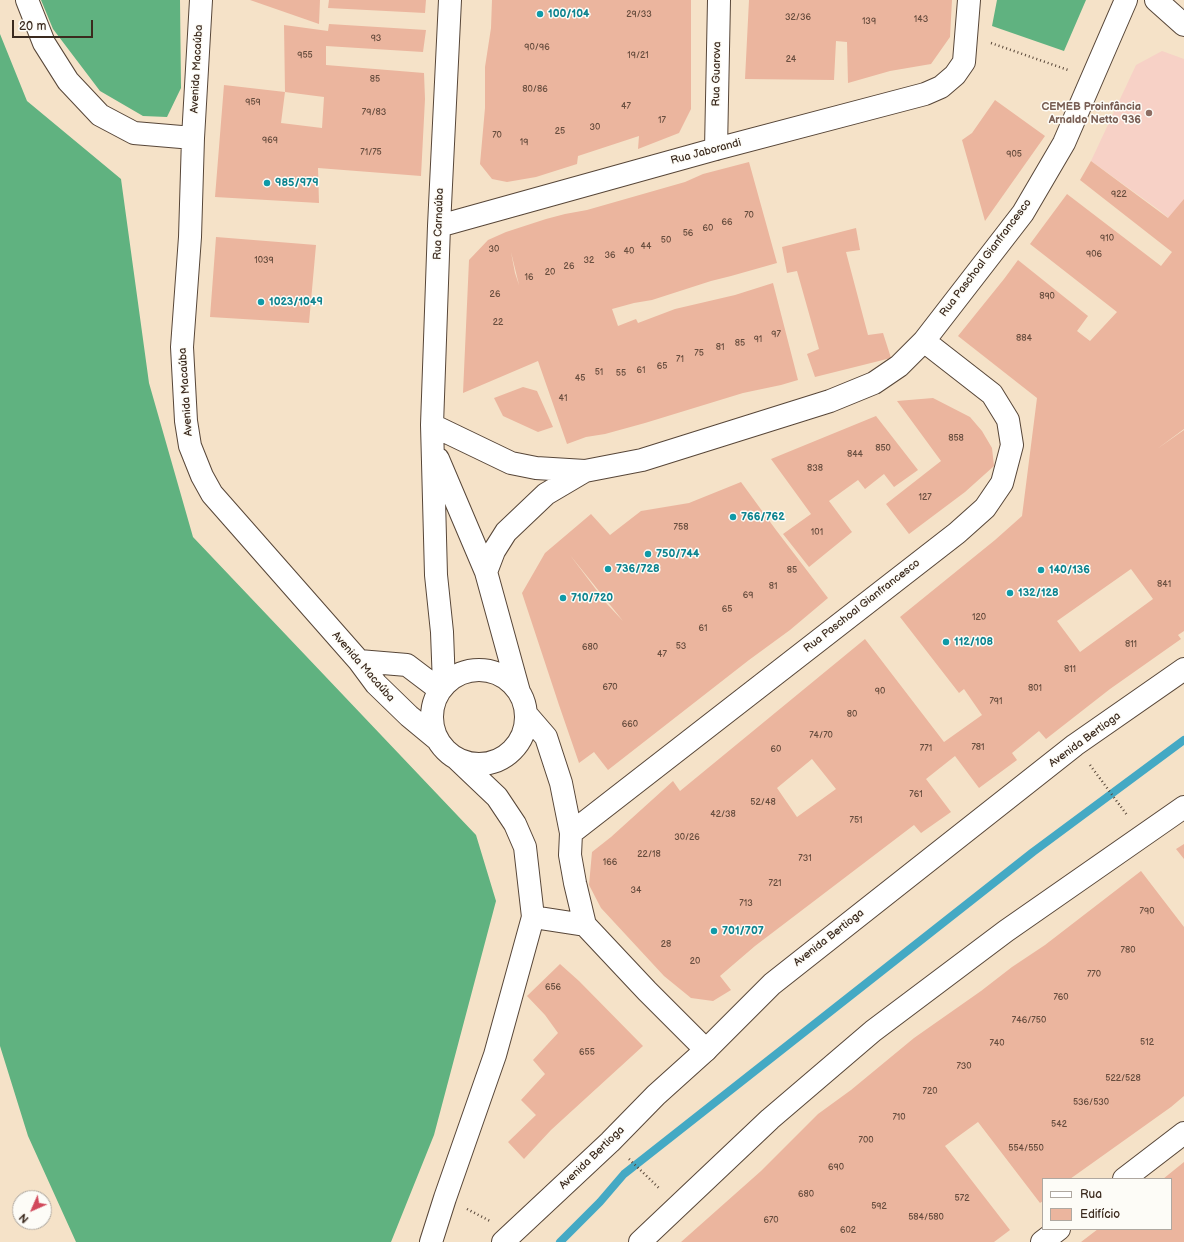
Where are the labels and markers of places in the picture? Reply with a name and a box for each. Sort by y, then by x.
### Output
place label: 100/104 [548,7,590,21]
marker: 100/104 [535,9,545,19]
place label: CEMEB Proinfância Arnaldo Netto 936 [1041,100,1141,126]
marker: CEMEB Proinfância Arnaldo Netto 936 [1144,108,1154,118]
place label: 985/979 [275,176,319,190]
marker: 985/979 [262,178,272,188]
place label: 1023/1049 [269,295,323,309]
marker: 1023/1049 [256,297,266,307]
place label: 766/762 [741,510,785,524]
marker: 766/762 [728,512,738,522]
place label: 750/744 [656,547,700,561]
marker: 750/744 [643,549,653,559]
place label: 736/728 [616,562,660,576]
place label: 140/136 [1049,563,1090,577]
marker: 736/728 [603,564,613,574]
marker: 140/136 [1036,565,1046,575]
place label: 132/128 [1018,586,1059,600]
marker: 132/128 [1005,588,1015,598]
place label: 710/720 [571,591,613,605]
marker: 710/720 [558,593,568,603]
place label: 112/108 [954,635,993,649]
marker: 112/108 [941,637,951,647]
place label: 701/707 [722,924,764,938]
marker: 701/707 [709,926,719,936]

